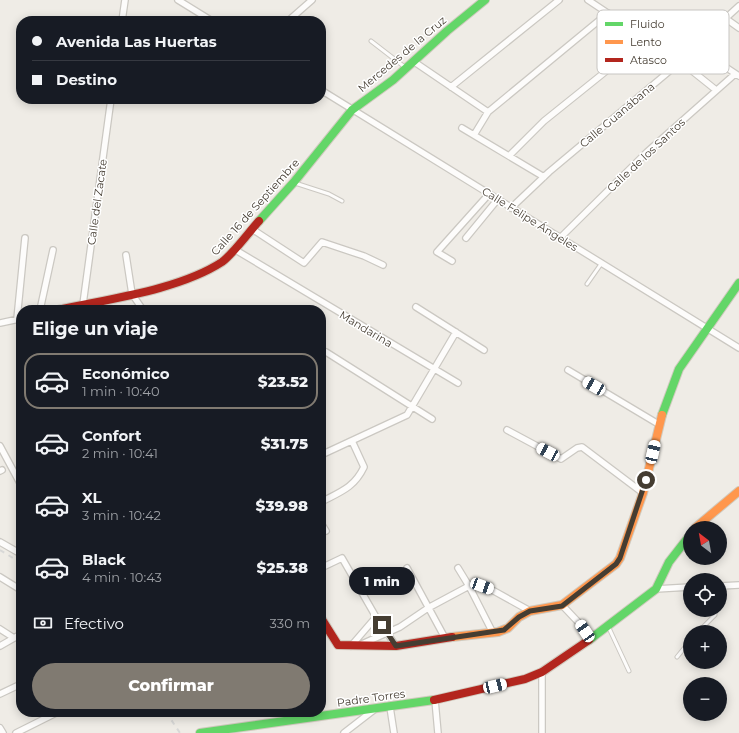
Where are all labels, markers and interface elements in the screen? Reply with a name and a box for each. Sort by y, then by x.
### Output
legend [597,10,729,74]
street label: Mercedes de la Cruz [355,13,449,95]
text: Fluido [630,17,665,31]
text: Avenida Las Huertas [56,32,217,51]
text: Lento [630,35,662,49]
text: Atasco [630,53,667,67]
text: Destino [56,70,117,89]
street label: Calle Guanábana [577,79,657,151]
street label: Calle de los Santos [604,115,689,195]
street label: Calle 16 de Septiembre [208,156,302,258]
street label: Calle del Zacate [84,158,110,246]
street label: Calle Felipe Ángeles [479,184,581,255]
street label: Mandarina [337,308,395,350]
text: Elige un viaje [32,318,158,340]
icon: car [34,363,70,399]
text: Económico [82,364,170,383]
text: $23.52 [258,372,308,391]
car [581,375,607,397]
text: 1 min · 10:40 [82,383,160,399]
icon: car [34,425,70,461]
text: Confort [82,426,142,445]
text: $31.75 [261,434,308,453]
car [644,439,662,465]
car [535,441,561,463]
text: 2 min · 10:41 [82,445,158,461]
route start [637,471,655,489]
icon: car [34,487,70,523]
text: XL [82,488,101,507]
text: $39.98 [256,496,308,515]
text: 3 min · 10:42 [82,507,161,523]
north arrow [683,521,727,565]
map controls [683,521,727,721]
icon: car [34,549,70,585]
text: Black [82,550,126,569]
text: $25.38 [257,558,308,577]
callout: 1 min [349,567,415,595]
text: 4 min · 10:43 [82,569,162,585]
text: 1 min [364,573,400,589]
button: locate [683,573,727,617]
car [469,576,495,596]
icon: cash [32,612,54,634]
text: Efectivo [64,614,124,633]
text: 330 m [270,615,310,631]
route end [373,616,391,634]
car [573,618,597,644]
button: + [683,625,727,669]
button: Confirmar [32,663,310,709]
car [482,677,508,695]
button: − [683,677,727,721]
street label: Padre Torres [336,686,407,710]

